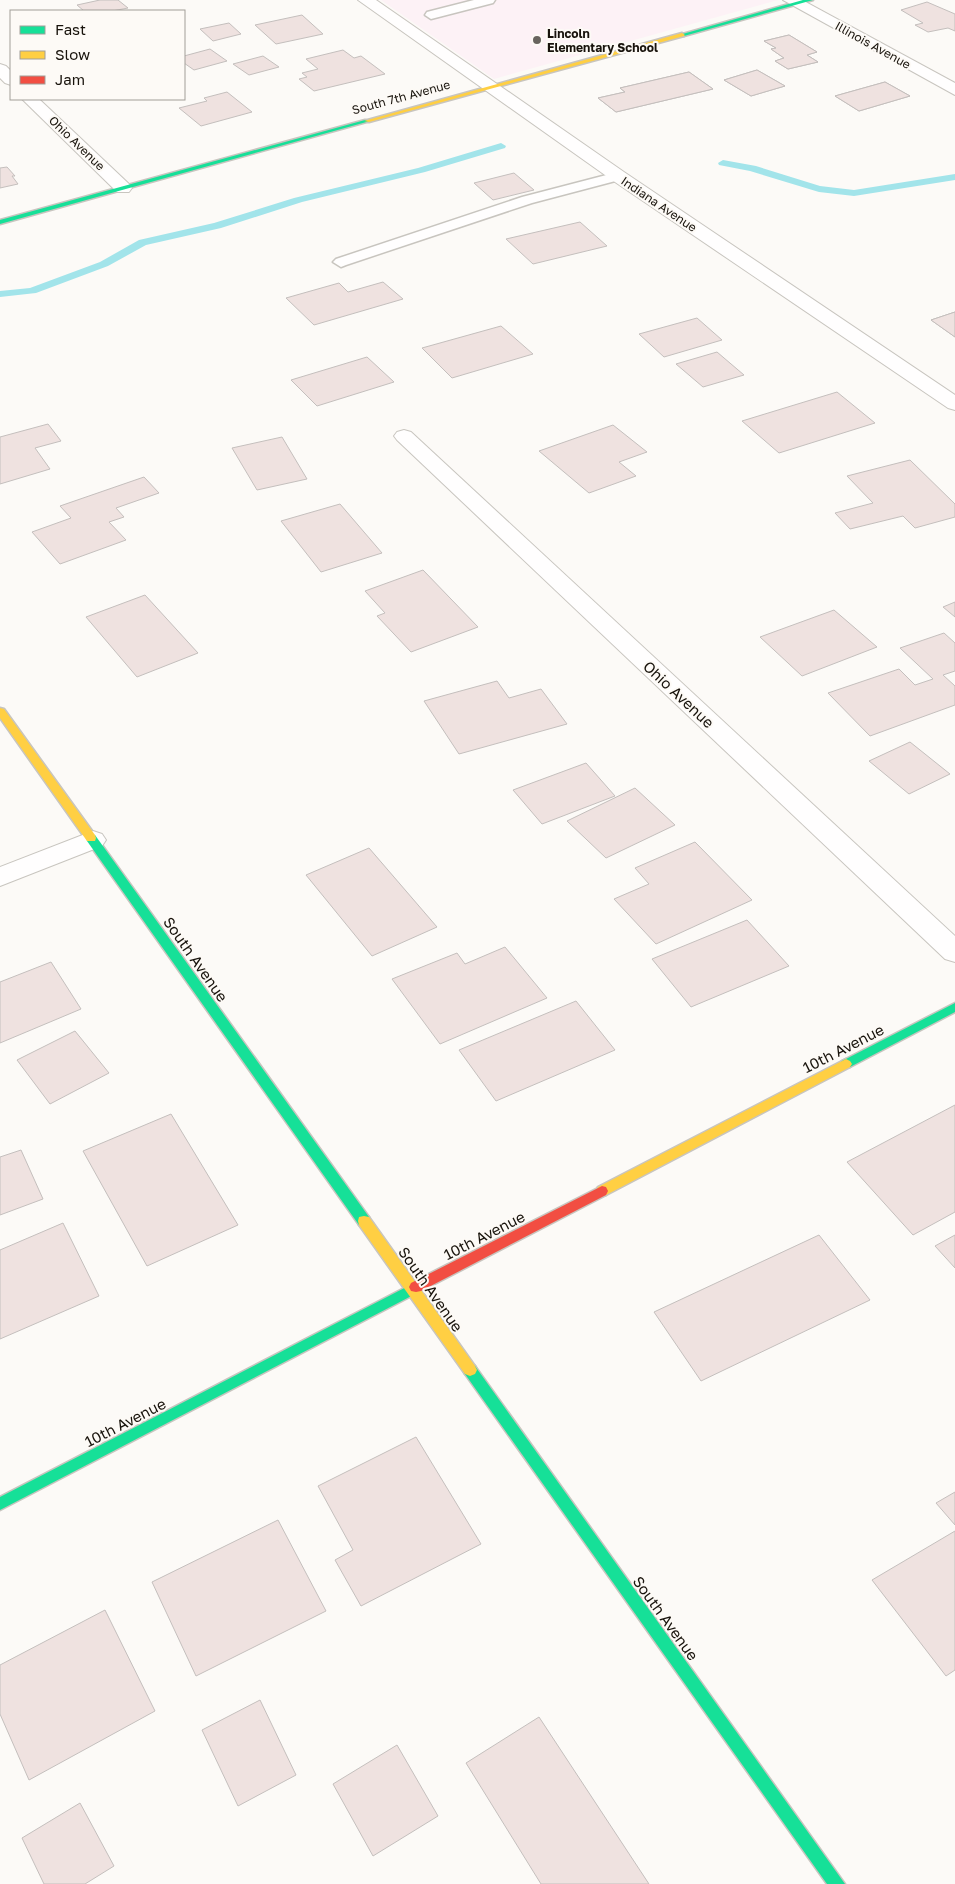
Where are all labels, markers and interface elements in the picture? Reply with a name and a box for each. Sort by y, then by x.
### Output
legend [10,10,185,100]
street label: Illinois Avenue [833,18,913,72]
text: Fast [55,20,86,38]
place label: Lincoln Elementary School [547,26,658,55]
marker: Lincoln Elementary School [531,34,543,46]
text: Slow [55,45,90,63]
text: Jam [55,70,85,88]
street label: South 7th Avenue [350,77,452,117]
street label: Ohio Avenue [46,113,108,173]
street label: Indiana Avenue [618,173,700,235]
street label: Ohio Avenue [640,657,718,731]
street label: South Avenue [160,913,232,1005]
street label: 10th Avenue [799,1020,887,1076]
street label: 10th Avenue [440,1207,528,1263]
street label: South Avenue [395,1243,467,1335]
street label: 10th Avenue [81,1394,169,1450]
street label: South Avenue [629,1572,703,1664]

